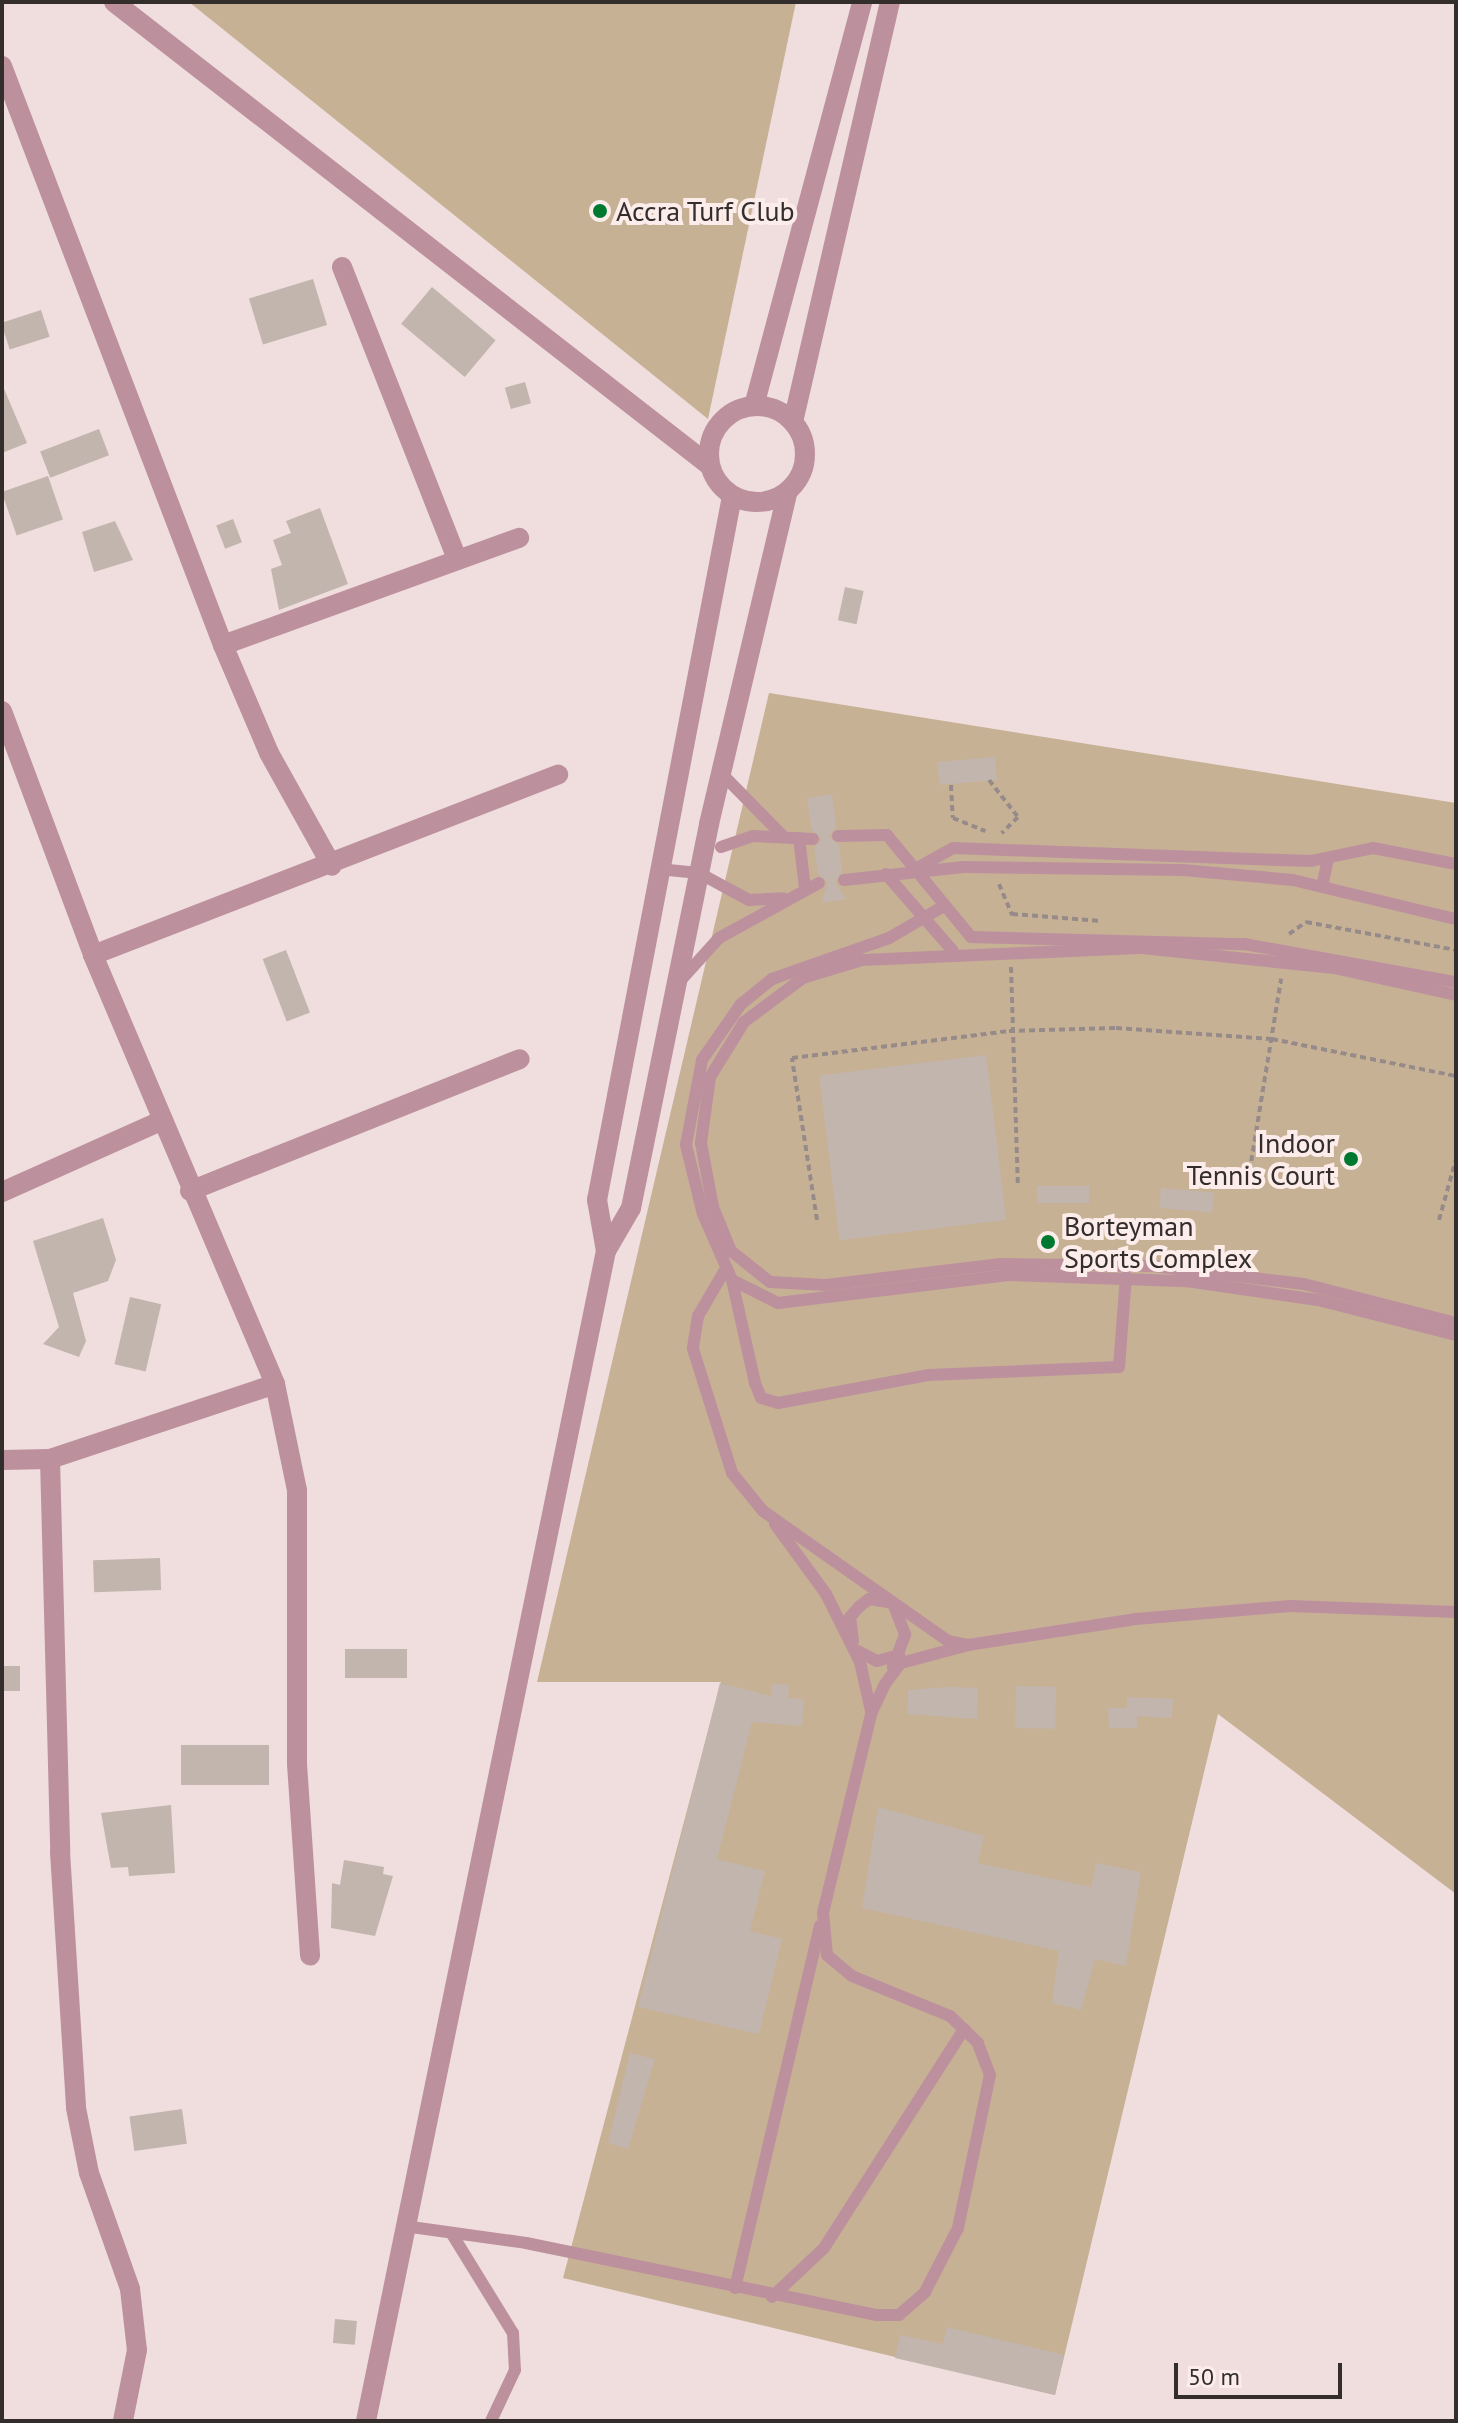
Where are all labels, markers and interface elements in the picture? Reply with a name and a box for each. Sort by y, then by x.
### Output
place label: Accra Turf Club [616,194,796,228]
marker: Accra Turf Club [591,202,609,220]
place label: Indoor Tennis Court [1186,1126,1335,1192]
marker: Indoor Tennis Court [1342,1150,1360,1168]
place label: Borteyman Sports Complex [1064,1209,1252,1275]
marker: Borteyman Sports Complex [1039,1233,1057,1251]
scale bar [1178,2347,1346,2397]
text: 50 m [1188,2361,1240,2392]

